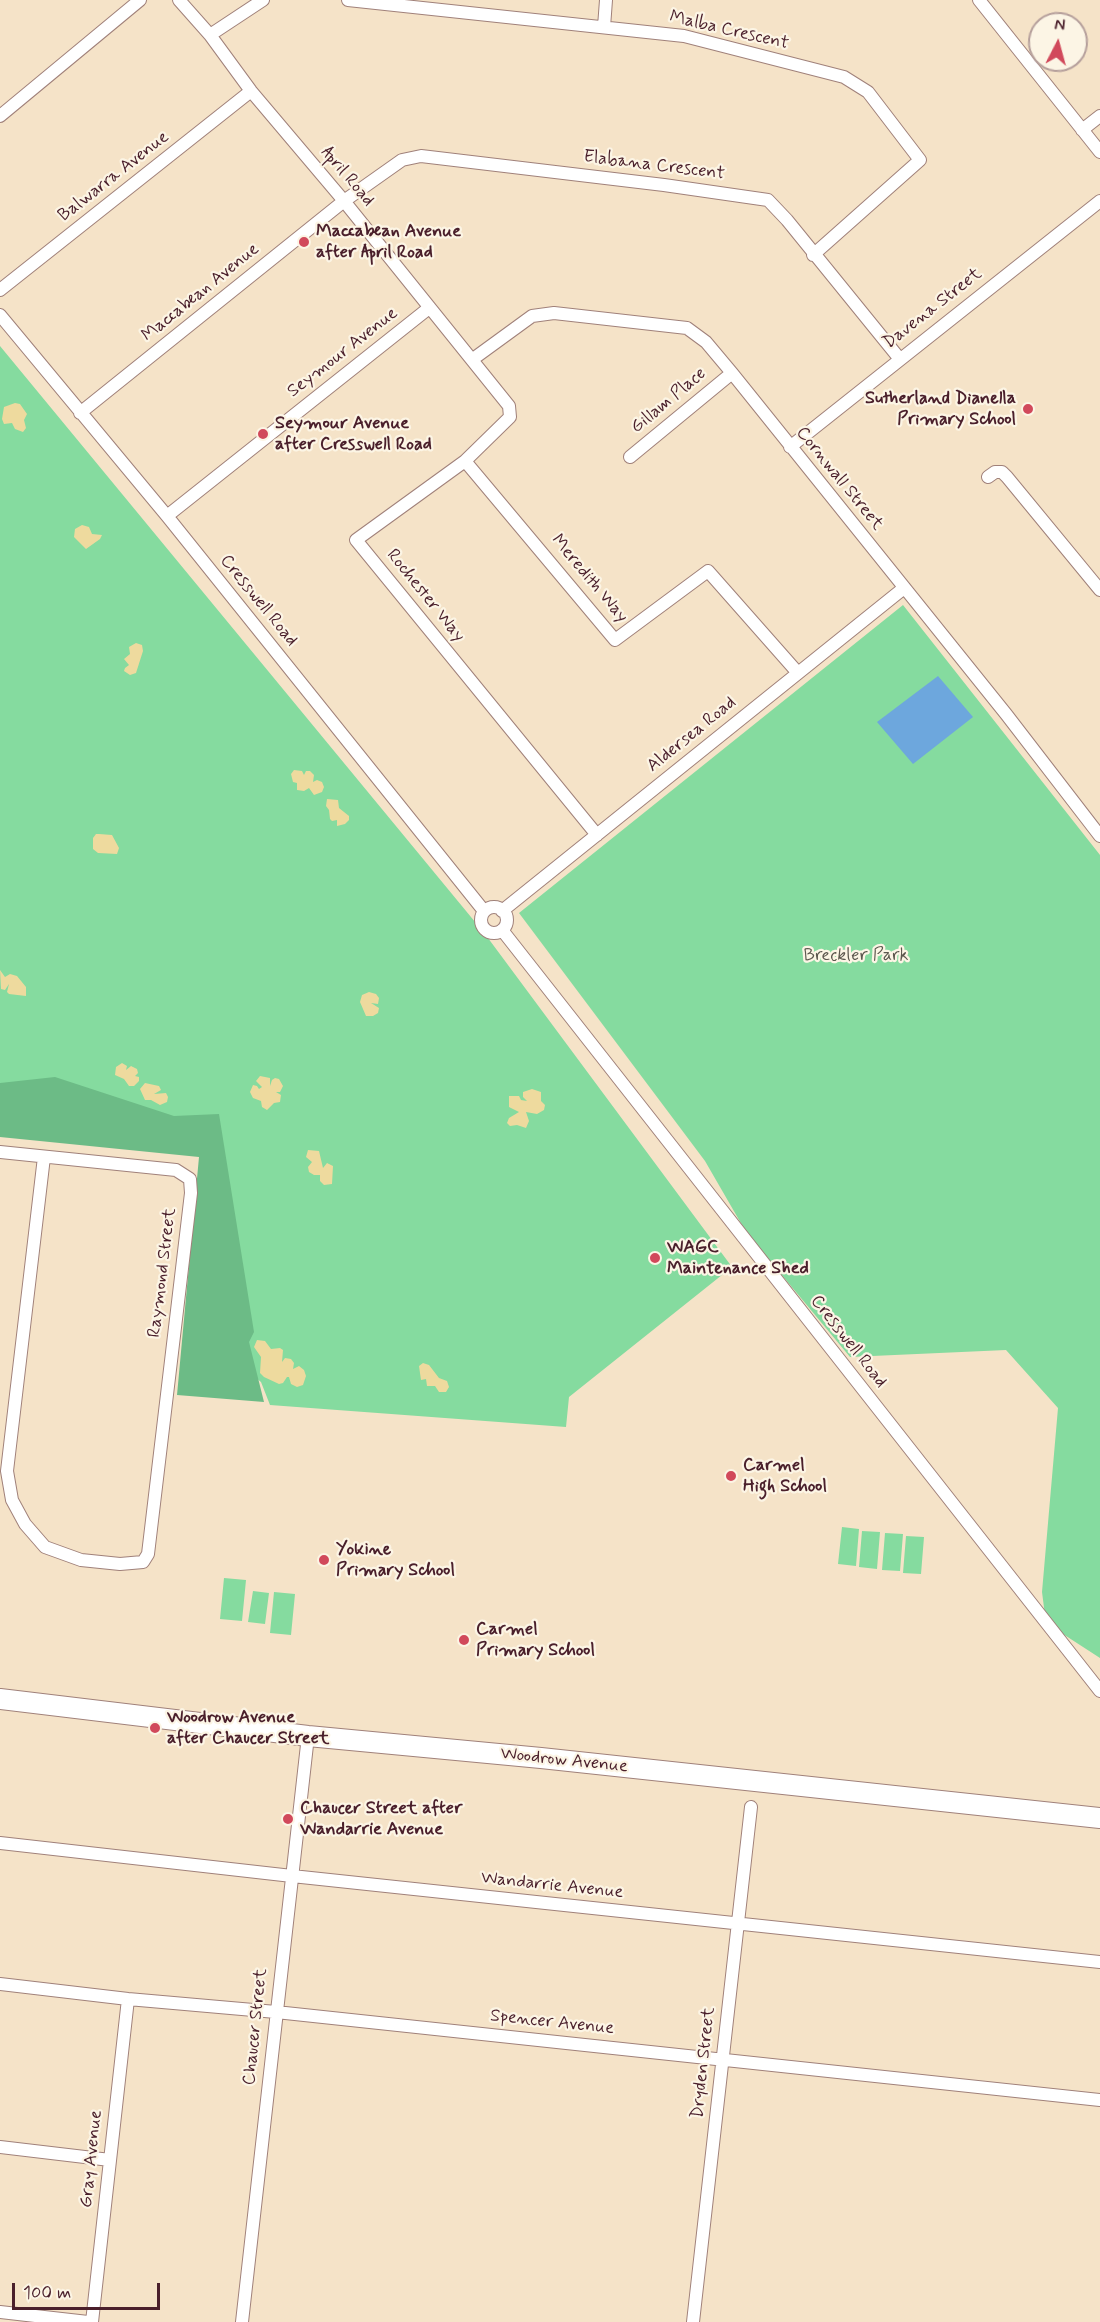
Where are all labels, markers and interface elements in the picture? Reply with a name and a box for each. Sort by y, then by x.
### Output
street label: Malba Crescent [667,7,791,55]
north arrow [1028,12,1088,72]
text: N [1053,15,1066,37]
street label: Balwarra Avenue [54,127,174,227]
street label: April Road [316,143,378,211]
street label: Elabana Crescent [582,147,726,185]
place label: Maccabean Avenue after April Road [316,221,461,264]
marker: Maccabean Avenue after April Road [297,235,311,249]
street label: Maccabean Avenue [138,239,264,347]
street label: Davena Street [879,264,987,354]
street label: Seymour Avenue [284,303,402,403]
street label: Gillam Place [627,363,711,439]
place label: Sutherland Dianella Primary School [865,388,1016,430]
marker: Sutherland Dianella Primary School [1021,402,1035,416]
place label: Seymour Avenue after Cresswell Road [275,413,432,456]
street label: Cornwall Street [791,423,887,535]
marker: Seymour Avenue after Cresswell Road [256,427,270,441]
street label: Meredith Way [546,530,632,628]
street label: Rochester Way [381,545,469,647]
street label: Cresswell Road [214,551,302,651]
street label: Aldersea Road [643,693,741,777]
park label: Breckler Park [804,945,908,967]
street label: Raymond Street [144,1207,182,1339]
place label: WAGC Maintenance Shed [667,1237,809,1280]
marker: WAGC Maintenance Shed [648,1251,662,1265]
street label: Cresswell Road [805,1291,891,1393]
place label: Carmel High School [743,1455,827,1498]
marker: Carmel High School [724,1469,738,1483]
place label: Yokine Primary School [336,1539,455,1582]
marker: Yokine Primary School [317,1553,331,1567]
place label: Carmel Primary School [476,1619,595,1662]
marker: Carmel Primary School [457,1633,471,1647]
place label: Woodrow Avenue after Chaucer Street [167,1707,329,1750]
marker: Woodrow Avenue after Chaucer Street [148,1721,162,1735]
street label: Woodrow Avenue [499,1744,629,1778]
place label: Chaucer Street after Wandarrie Avenue [300,1798,462,1840]
marker: Chaucer Street after Wandarrie Avenue [281,1812,295,1826]
street label: Wandarrie Avenue [480,1868,624,1904]
street label: Chaucer Street [239,1968,273,2086]
street label: Spencer Avenue [489,2006,615,2040]
street label: Dryden Street [687,2006,721,2120]
street label: Gray Avenue [76,2109,108,2209]
scale bar [15,2271,164,2309]
text: 100 m [23,2281,71,2305]

